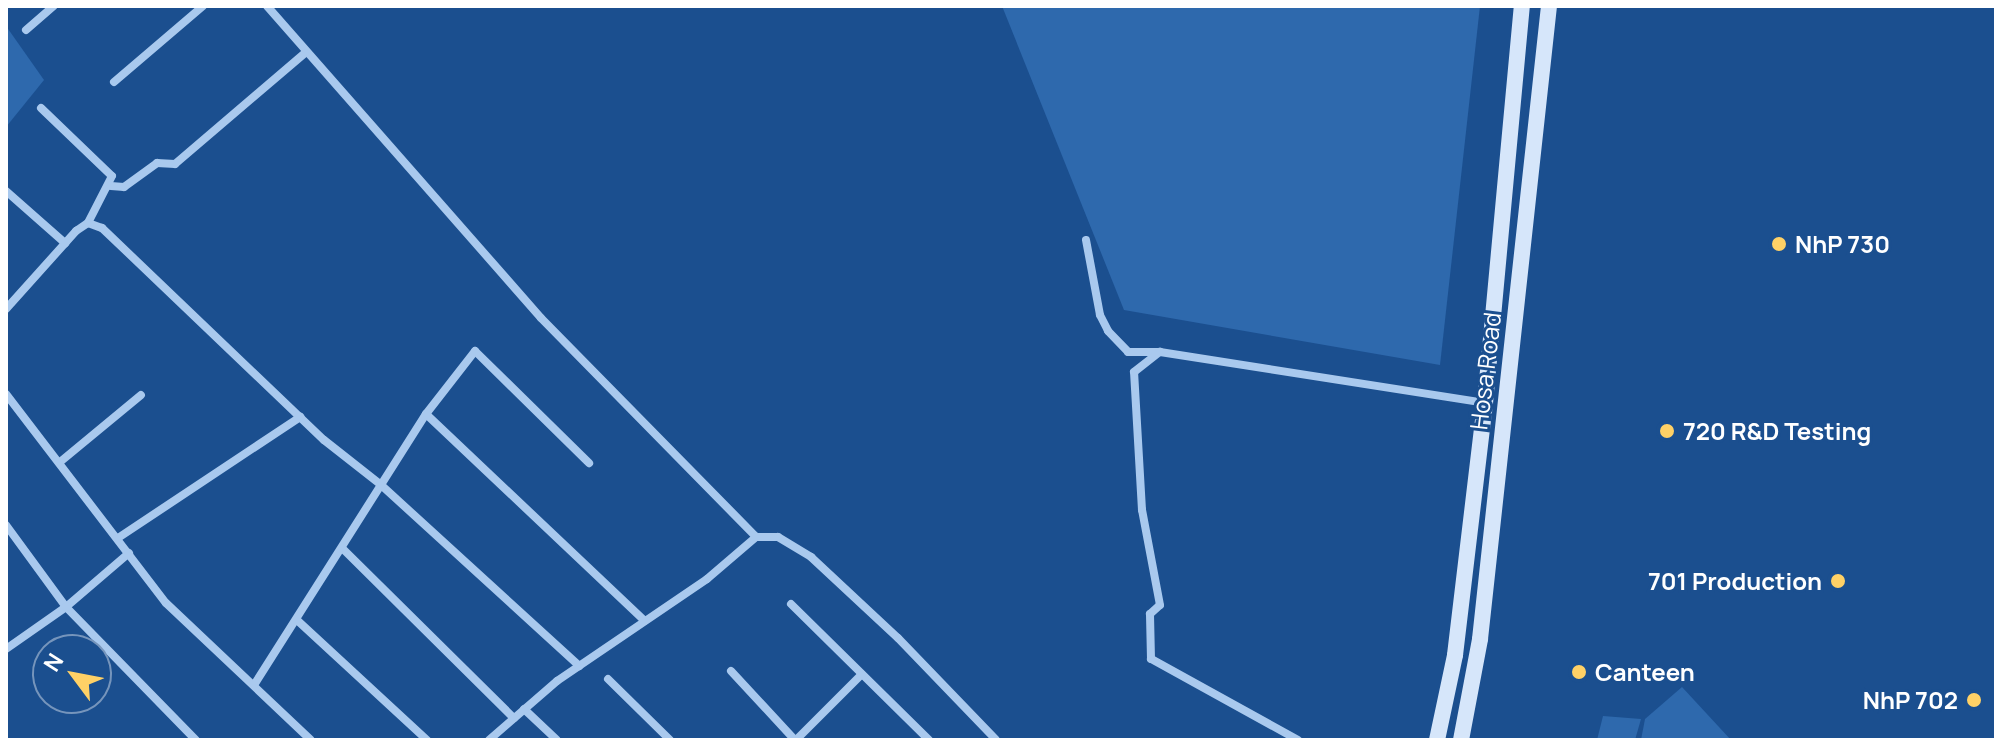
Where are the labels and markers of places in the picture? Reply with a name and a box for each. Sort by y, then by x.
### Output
place label: NhP 730 [1795,230,1890,258]
marker: NhP 730 [1770,235,1788,253]
place label: 720 R&D Testing [1683,417,1871,445]
marker: 720 R&D Testing [1658,422,1676,440]
place label: 701 Production [1648,567,1822,595]
marker: 701 Production [1829,572,1847,590]
place label: Canteen [1595,658,1695,686]
marker: Canteen [1570,663,1588,681]
place label: NhP 702 [1863,686,1958,714]
marker: NhP 702 [1965,691,1983,709]

